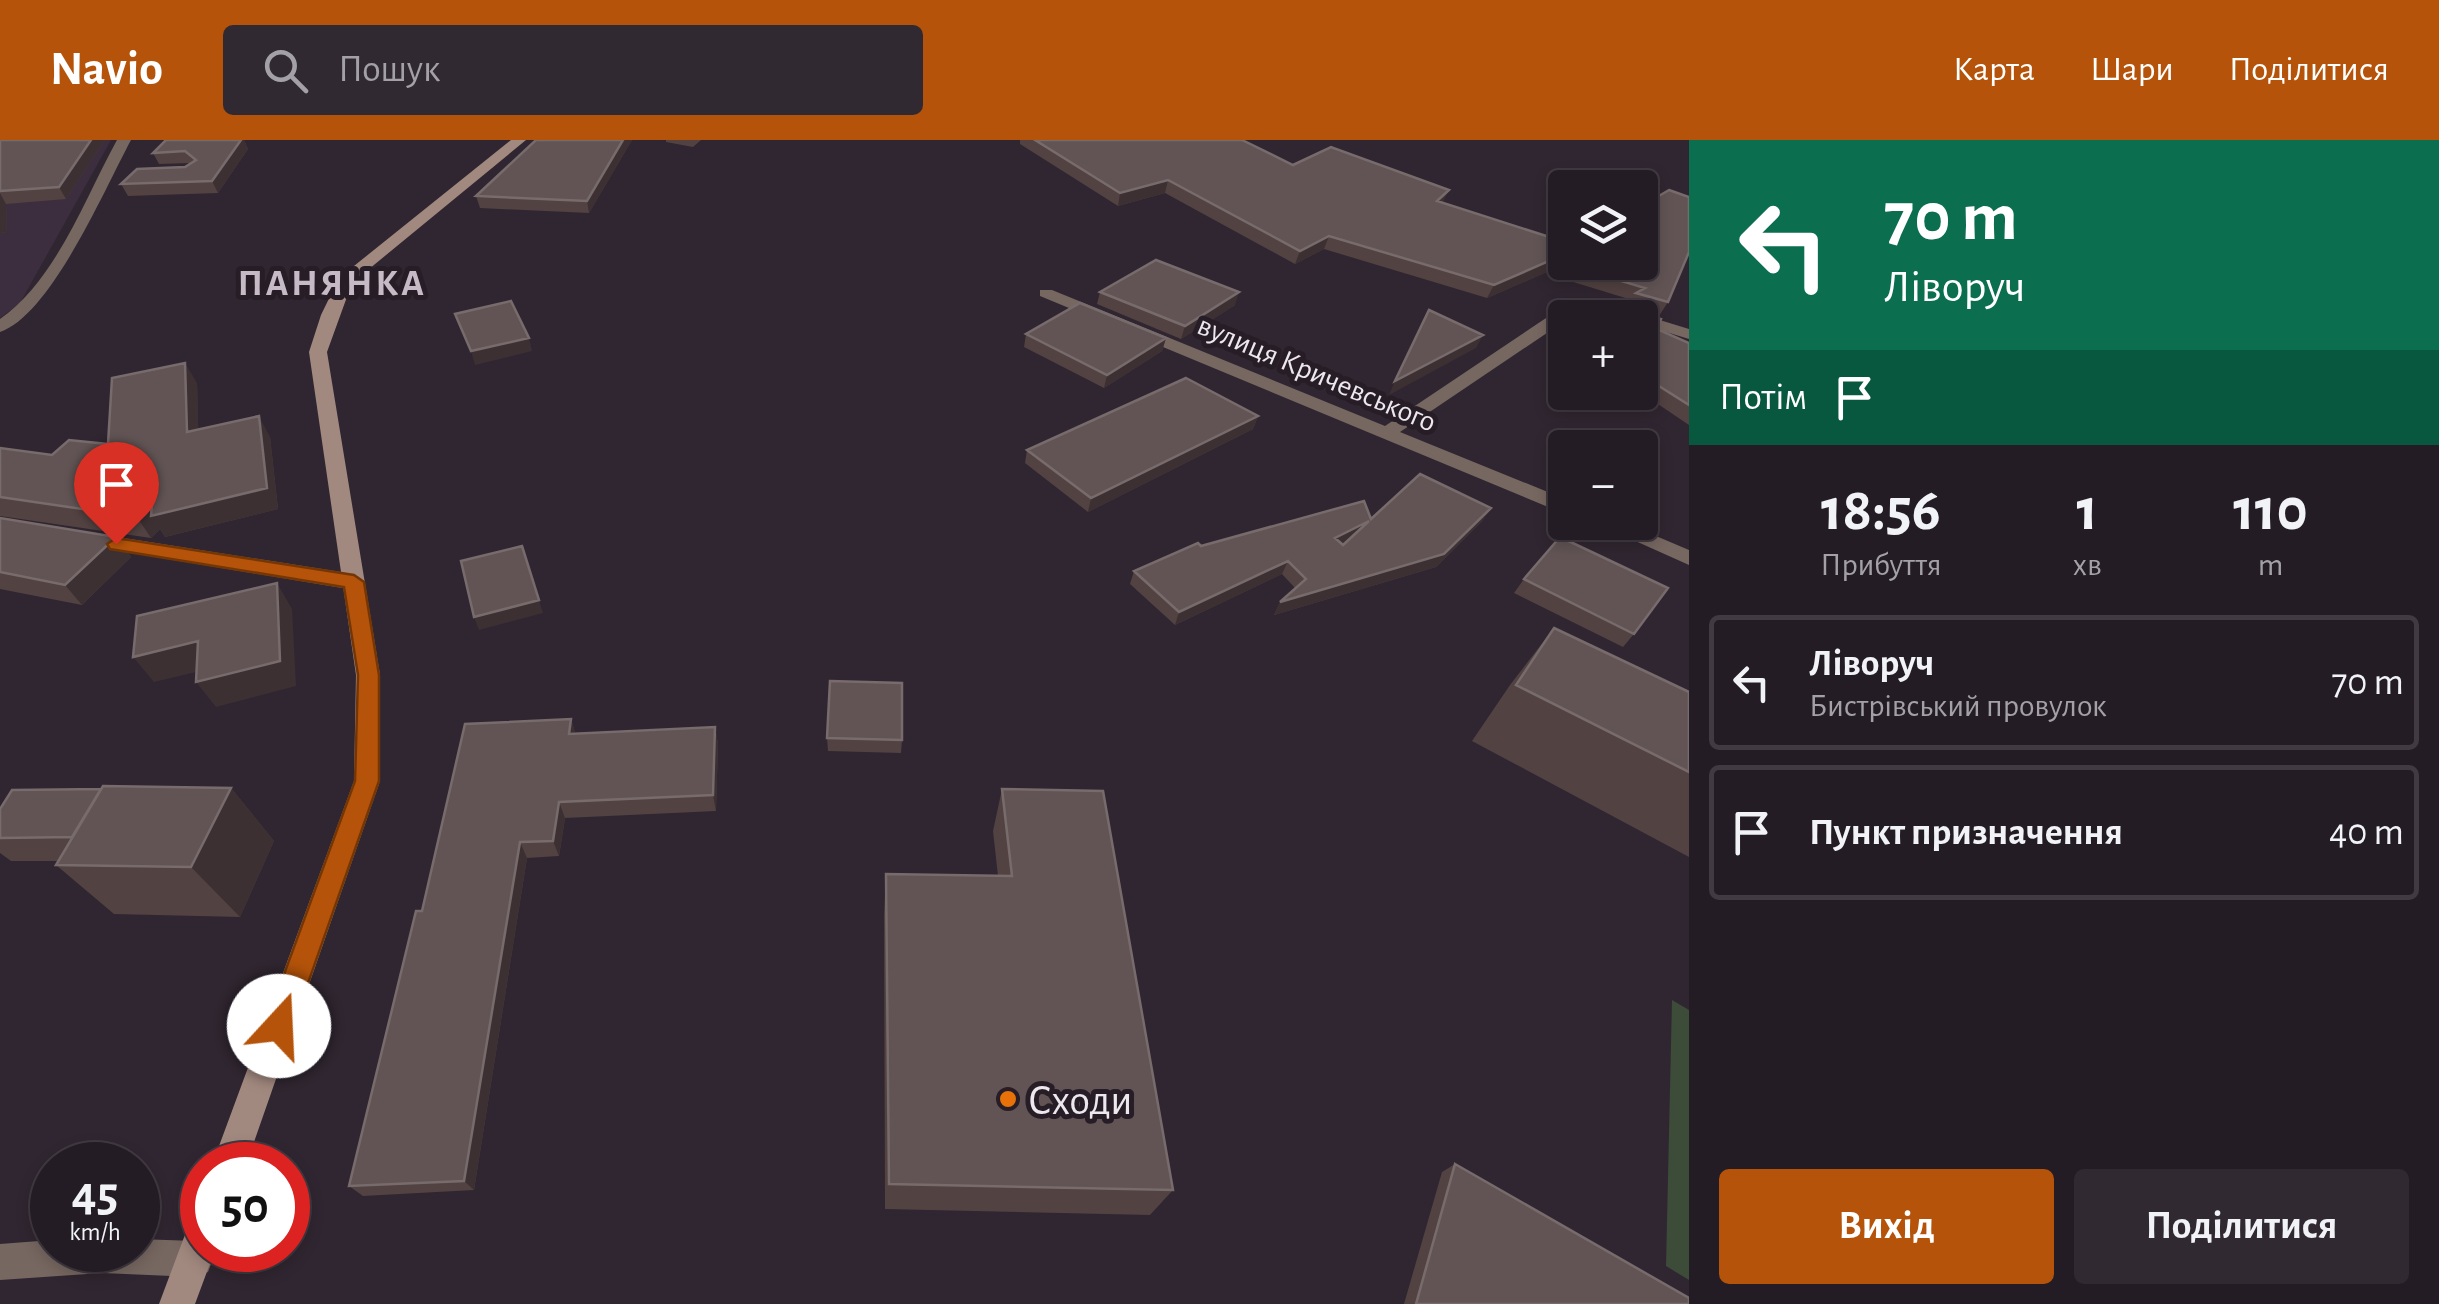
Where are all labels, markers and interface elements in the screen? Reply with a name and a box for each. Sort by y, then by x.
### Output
search box [223,25,923,115]
icon: search [258,43,313,98]
text: Navio [50,46,163,94]
text: Пошук [338,51,440,89]
text: Карта [1953,52,2035,87]
text: Шари [2090,52,2174,87]
text: Поділитися [2229,52,2389,87]
map controls [1548,170,1658,540]
button: layers [1548,170,1658,280]
icon: left [1719,180,1849,310]
text: 70 m [1884,183,2018,253]
district label: ПАНЯНКА [237,265,427,303]
text: Ліворуч [1884,265,2026,310]
button: + [1548,300,1658,410]
street label: вулиця Кричевського [1193,310,1440,438]
icon: arrive [1827,370,1882,425]
text: Потім [1719,379,1807,417]
button: − [1548,430,1658,540]
pin [74,442,159,545]
icon: arrive [89,457,144,512]
text: 18:56 [1821,481,1941,541]
text: 1 [2077,481,2098,541]
text: 110 [2233,481,2308,541]
text: Прибуття [1820,549,1942,581]
text: хв [2073,549,2102,581]
text: m [2258,549,2283,581]
text: Ліворуч [1809,645,1934,683]
icon: left [1724,655,1779,710]
text: 70 m [2331,664,2404,702]
text: Бистрівський провулок [1809,690,2107,722]
icon: arrive [1724,805,1779,860]
text: Пункт призначення [1809,814,2123,852]
text: 40 m [2329,814,2404,852]
position arrow [227,974,331,1078]
place label: Сходи [1028,1080,1133,1122]
marker: Сходи [997,1088,1019,1110]
speed limit sign: 50 [180,1142,310,1272]
button: Вихід [1719,1169,2054,1284]
button: Поділитися [2074,1169,2409,1284]
text: 45 [72,1170,118,1220]
text: km/h [69,1220,121,1245]

